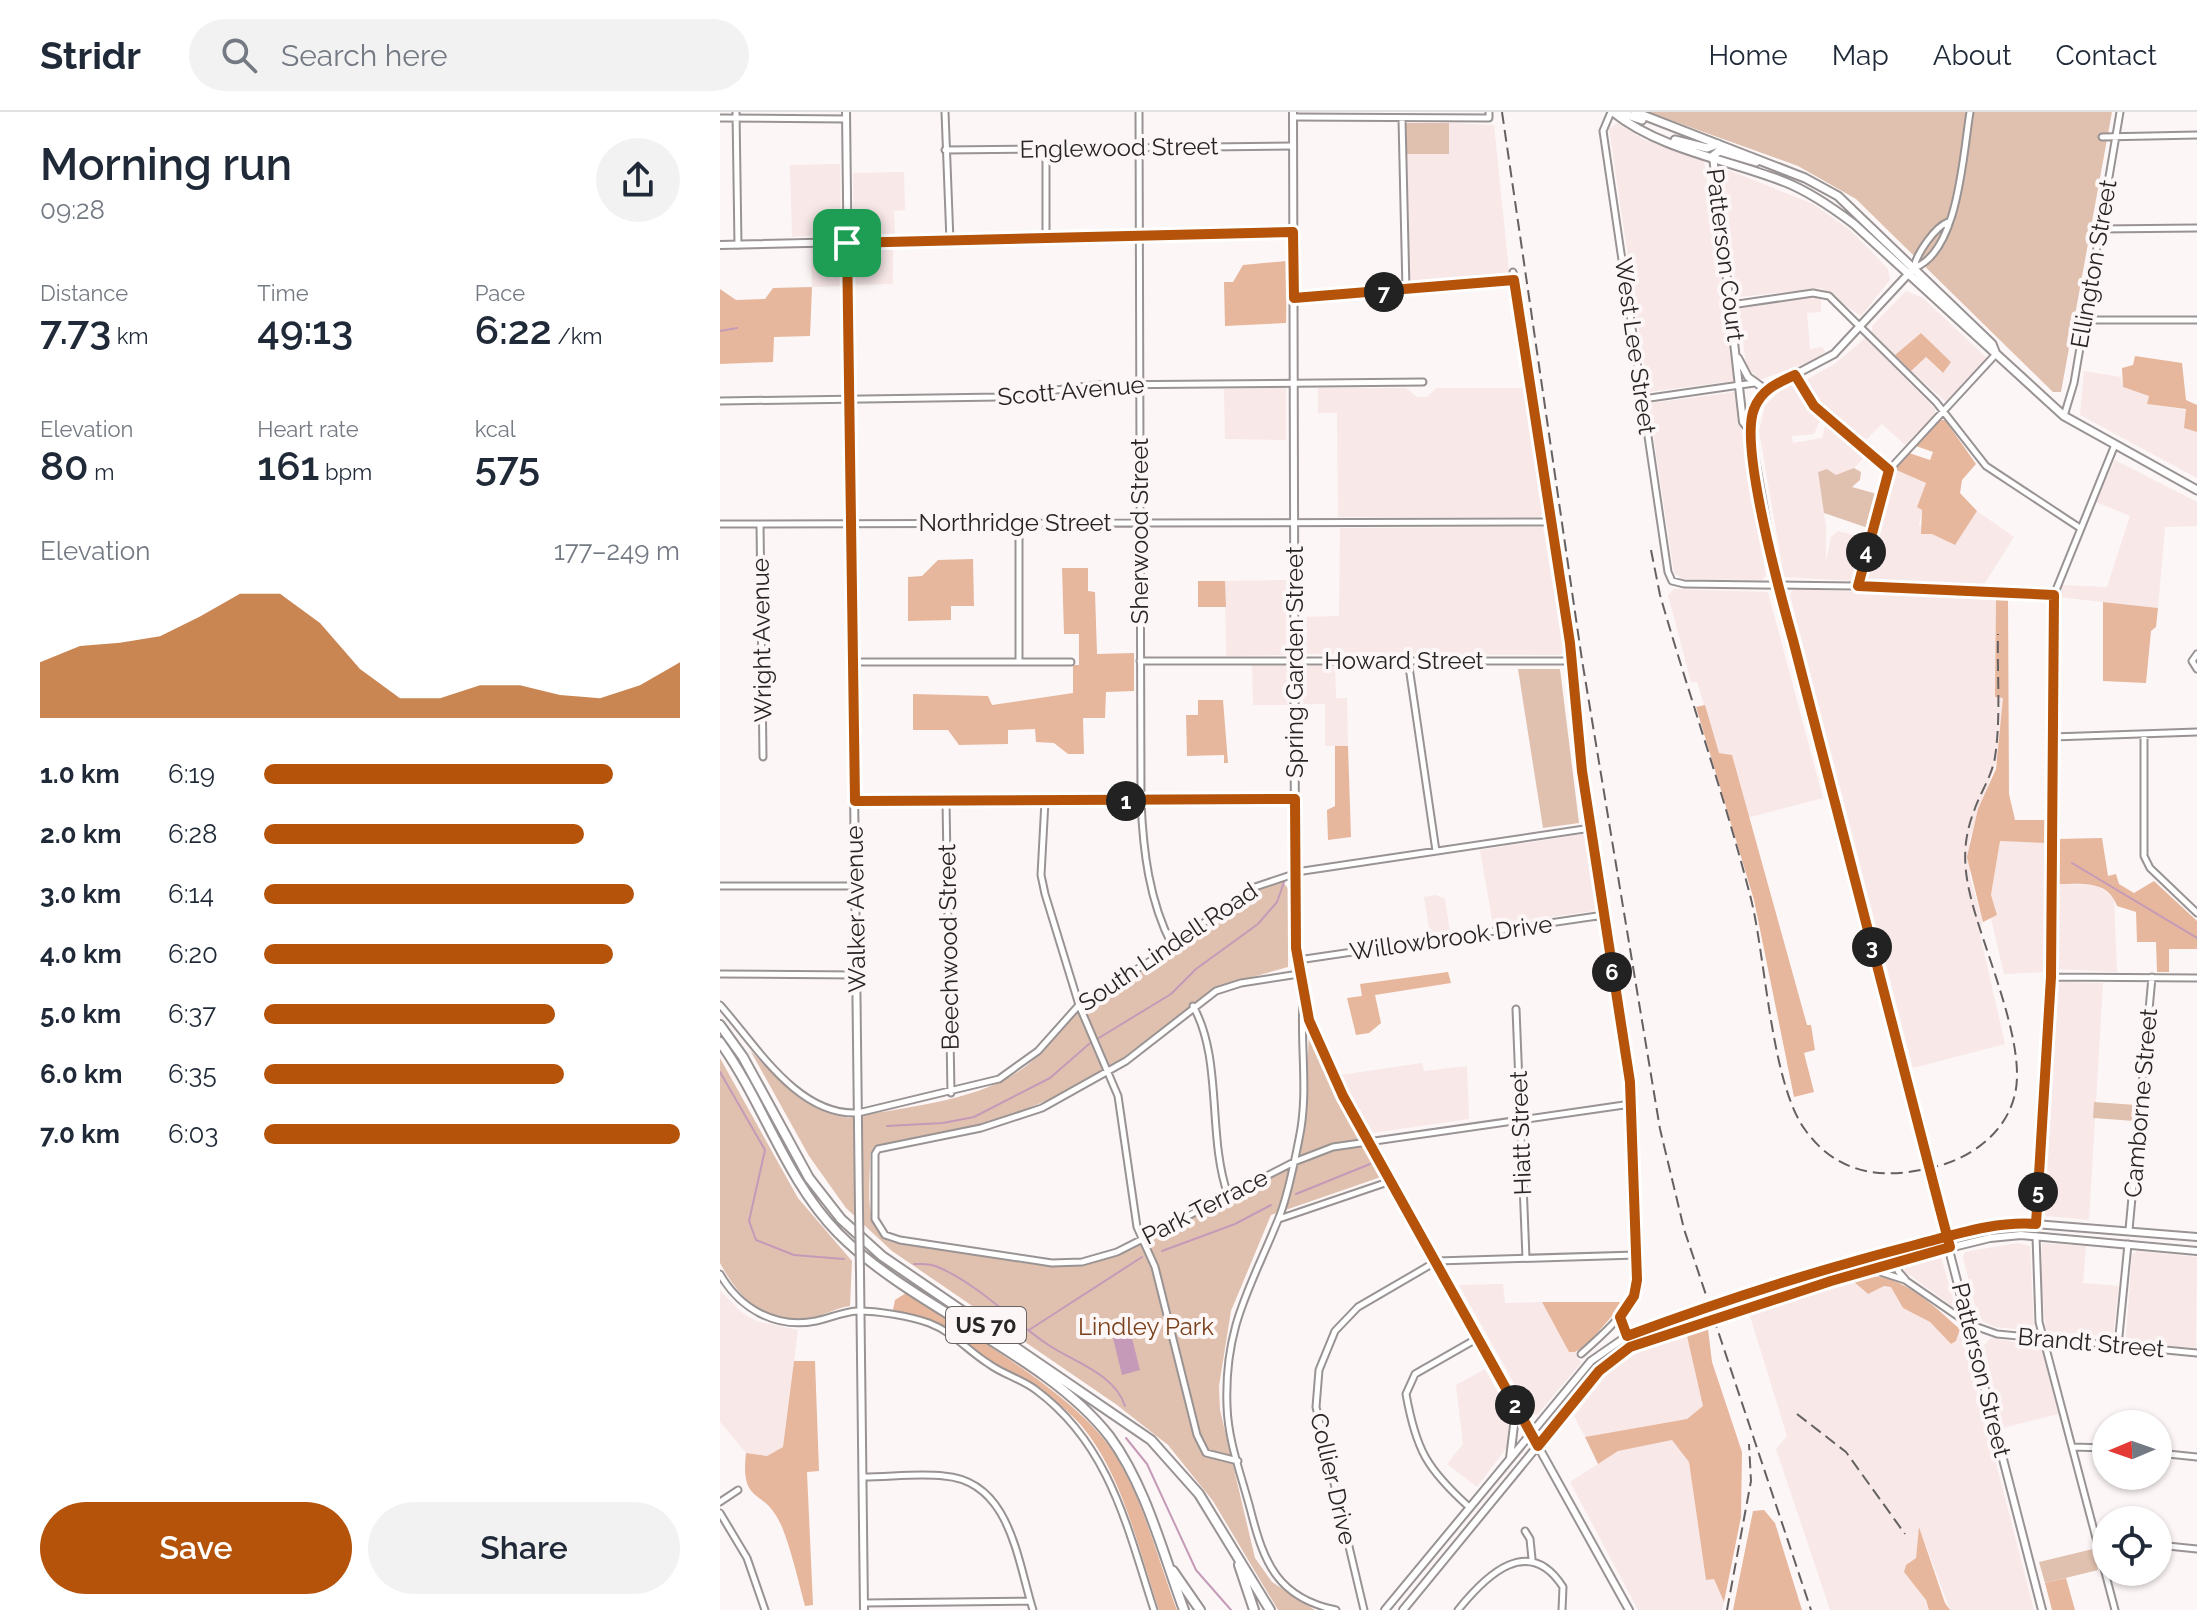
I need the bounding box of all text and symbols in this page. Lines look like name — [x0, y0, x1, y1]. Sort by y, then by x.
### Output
search box — [189, 19, 749, 91]
text: Stridr — [40, 33, 141, 78]
icon: search — [217, 33, 261, 77]
text: Search here — [281, 38, 448, 73]
text: Home — [1708, 39, 1788, 72]
text: Map — [1832, 39, 1889, 72]
text: About — [1933, 39, 2012, 72]
text: Contact — [2056, 39, 2157, 72]
street label: Englewood Street — [1019, 131, 1219, 164]
button: share — [596, 138, 680, 222]
text: Morning run — [40, 139, 292, 190]
street label: Patterson Court — [1701, 167, 1750, 343]
street label: Ellington Street — [2064, 177, 2123, 350]
text: 09:28 — [40, 195, 105, 225]
pin — [813, 209, 881, 277]
icon: arrive — [825, 221, 869, 265]
street label: West Lee Street — [1609, 256, 1662, 436]
pin: 7 — [1364, 272, 1404, 312]
text: 7 — [1378, 279, 1390, 305]
text: Distance — [40, 280, 128, 306]
text: Time — [257, 280, 309, 306]
text: Pace — [475, 280, 525, 306]
text: 7.73 — [40, 306, 111, 353]
text: 49:13 — [257, 306, 353, 353]
text: 6:22 — [475, 306, 552, 353]
text: km — [111, 323, 149, 349]
text: /km — [552, 323, 603, 349]
street label: Scott Avenue — [996, 370, 1146, 411]
text: Elevation — [40, 416, 133, 442]
text: Heart rate — [257, 416, 359, 442]
text: kcal — [475, 416, 516, 442]
street label: Sherwood Street — [1125, 438, 1154, 624]
text: 80 — [40, 442, 89, 489]
text: 161 — [257, 442, 319, 489]
text: 575 — [475, 442, 540, 489]
text: m — [89, 459, 114, 485]
text: bpm — [319, 459, 372, 485]
street label: Northridge Street — [918, 508, 1112, 537]
pin: 4 — [1846, 532, 1886, 572]
text: Elevation — [40, 536, 150, 566]
text: 177–249 m — [554, 536, 680, 566]
text: 4 — [1860, 539, 1872, 565]
street label: Spring Garden Street — [1280, 546, 1309, 778]
street label: Wright Avenue — [746, 558, 777, 722]
street label: Howard Street — [1324, 646, 1484, 675]
text: 1.0 km — [40, 759, 120, 789]
text: 6:19 — [168, 759, 215, 789]
pin: 1 — [1106, 781, 1146, 821]
text: 1 — [1121, 788, 1131, 814]
text: 2.0 km — [40, 819, 121, 849]
text: 6:28 — [168, 819, 218, 849]
street label: Walker Avenue — [840, 825, 871, 993]
street label: Beechwood Street — [932, 844, 965, 1050]
street label: South Lindell Road — [1073, 876, 1263, 1017]
text: 3.0 km — [40, 879, 121, 909]
text: 6:14 — [168, 879, 214, 909]
street label: Willowbrook Drive — [1348, 909, 1554, 966]
pin: 3 — [1852, 927, 1892, 967]
text: 3 — [1866, 934, 1878, 960]
text: 4.0 km — [40, 939, 122, 969]
text: 6:20 — [168, 939, 218, 969]
pin: 6 — [1592, 952, 1632, 992]
text: 6 — [1605, 959, 1619, 985]
text: 5.0 km — [40, 999, 121, 1029]
text: 6:37 — [168, 999, 216, 1029]
street label: Camborne Street — [2118, 1007, 2163, 1199]
text: 6.0 km — [40, 1059, 123, 1089]
text: 6:35 — [168, 1059, 217, 1089]
street label: Hiatt Street — [1504, 1070, 1537, 1196]
text: 7.0 km — [40, 1119, 120, 1149]
text: 6:03 — [168, 1119, 218, 1149]
street label: Park Terrace — [1137, 1162, 1273, 1251]
pin: 5 — [2018, 1172, 2058, 1212]
text: 5 — [2032, 1179, 2044, 1205]
street label: Patterson Street — [1946, 1280, 2017, 1460]
road number: US 70 — [946, 1307, 1026, 1343]
park label: Lindley Park — [1078, 1312, 1214, 1341]
street label: Brandt Street — [2017, 1322, 2166, 1363]
pin: 2 — [1495, 1385, 1535, 1425]
text: 2 — [1509, 1392, 1521, 1418]
street label: Collier Drive — [1304, 1410, 1363, 1548]
north arrow — [2092, 1410, 2172, 1490]
map controls — [2092, 1410, 2172, 1586]
button: Save — [40, 1502, 352, 1594]
button: Share — [368, 1502, 680, 1594]
button: locate — [2092, 1506, 2172, 1586]

